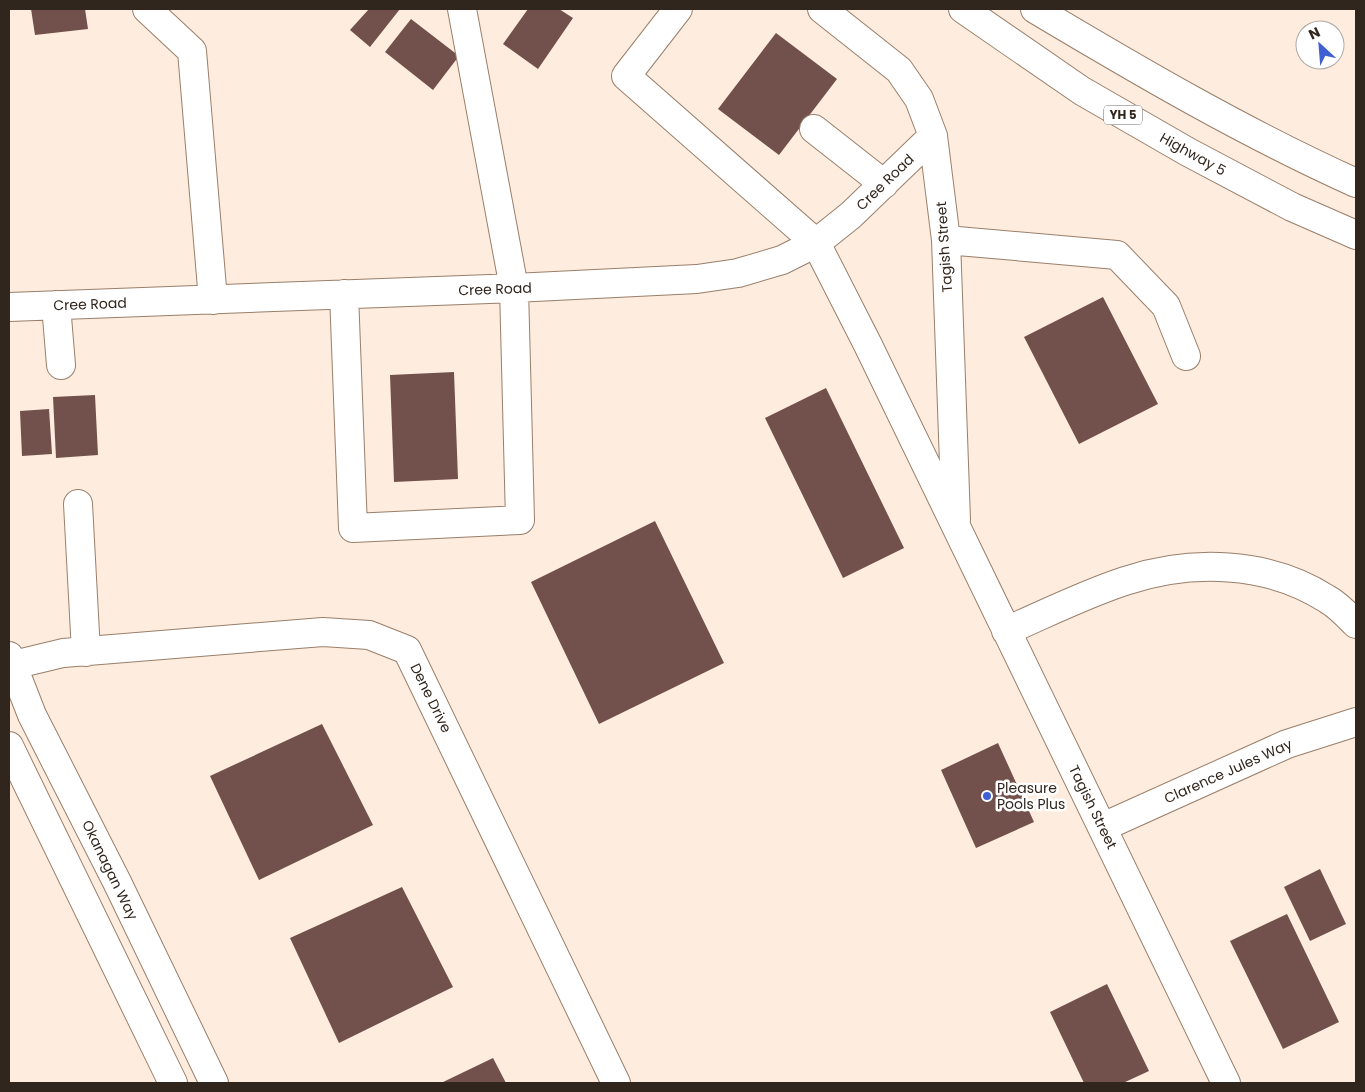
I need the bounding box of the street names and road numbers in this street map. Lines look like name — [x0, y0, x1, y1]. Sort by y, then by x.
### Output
road number: YH 5 — [1104, 106, 1142, 124]
street label: Highway 5 — [1156, 128, 1230, 180]
street label: Cree Road — [852, 149, 918, 215]
street label: Tagish Street — [931, 201, 957, 293]
street label: Cree Road — [458, 278, 532, 300]
street label: Cree Road — [53, 293, 127, 315]
street label: Dene Drive — [406, 660, 457, 736]
street label: Clarence Jules Way — [1161, 734, 1295, 808]
street label: Tagish Street — [1064, 762, 1122, 852]
street label: Okanagan Way — [77, 817, 143, 923]

